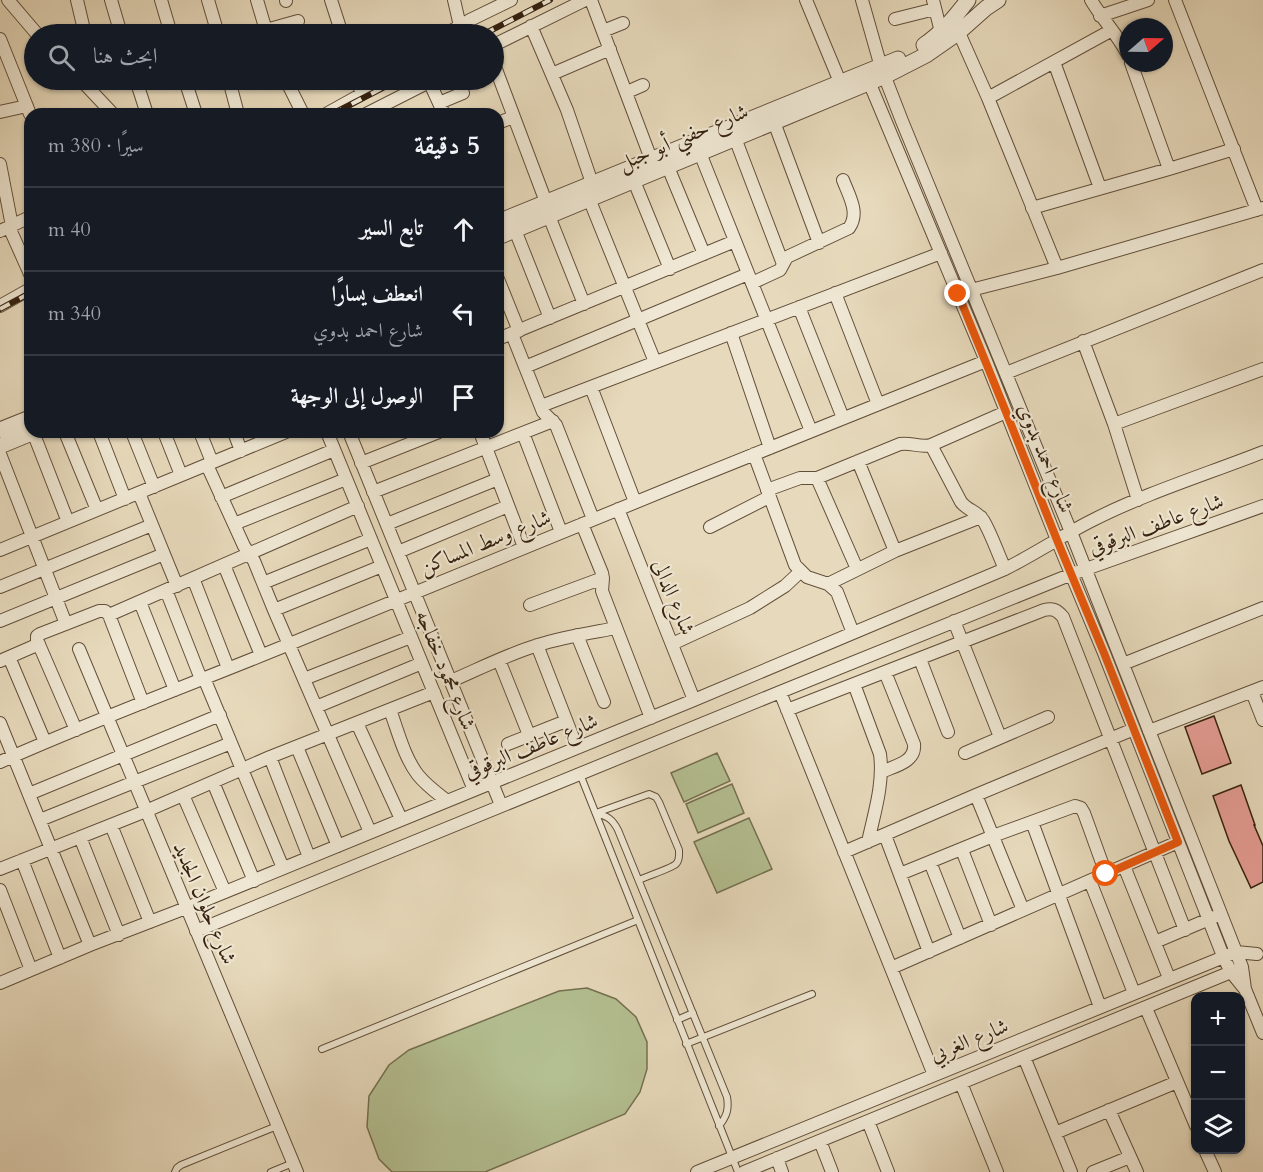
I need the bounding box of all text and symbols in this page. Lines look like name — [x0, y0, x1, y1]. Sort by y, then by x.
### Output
north arrow — [1119, 18, 1173, 72]
search box — [24, 24, 504, 90]
icon: search — [45, 41, 78, 74]
text: ابحث هنا — [93, 41, 158, 71]
street label: شارع حفني أبو جبل — [613, 96, 755, 183]
text: 5 دقيقة — [414, 128, 480, 163]
text: سيرًا · 380 m — [48, 132, 144, 159]
text: تابع السير — [360, 213, 423, 243]
icon: ahead — [447, 213, 480, 246]
text: 40 m — [48, 216, 91, 243]
text: انعطف يسارًا — [332, 279, 423, 309]
route end — [944, 280, 970, 306]
icon: left — [447, 297, 480, 330]
text: 340 m — [48, 300, 101, 327]
text: شارع احمد بدوي — [313, 317, 423, 344]
text: الوصول إلى الوجهة — [291, 381, 423, 411]
icon: arrive — [447, 381, 480, 414]
street label: شارع احمد بدوي — [1008, 399, 1081, 518]
street label: شارع عاطف البرقوقي — [1085, 487, 1229, 565]
street label: شارع وسط المساكن — [415, 503, 556, 585]
street label: شارع الدالى — [642, 555, 702, 641]
street label: شارع محمود خفاجه — [406, 606, 483, 736]
street label: شارع عاطف البرقوقي — [460, 706, 604, 789]
street label: شارع حلوان الجديد — [163, 837, 243, 970]
route start — [1092, 860, 1118, 886]
map controls — [1191, 992, 1245, 1154]
button: + — [1191, 992, 1245, 1046]
street label: شارع الغربي — [926, 1012, 1014, 1072]
button: − — [1191, 1046, 1245, 1100]
button: layers — [1191, 1100, 1245, 1154]

